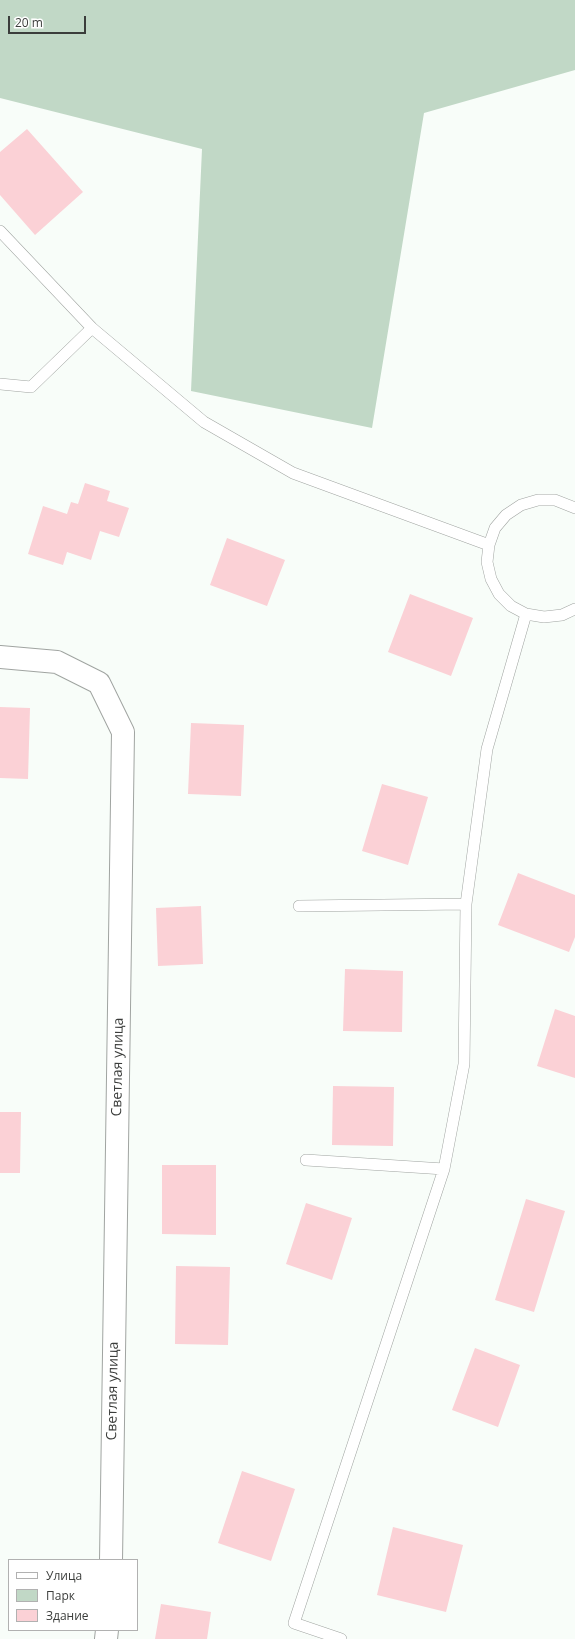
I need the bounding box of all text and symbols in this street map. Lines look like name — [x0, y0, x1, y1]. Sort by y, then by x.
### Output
scale bar — [10, 8, 88, 34]
text: 20 m — [15, 14, 43, 31]
street label: Светлая улица — [109, 1017, 127, 1117]
street label: Светлая улица — [104, 1341, 122, 1441]
legend — [8, 1559, 138, 1631]
text: Улица — [46, 1567, 82, 1584]
text: Парк — [46, 1587, 75, 1604]
text: Здание — [46, 1607, 89, 1624]

